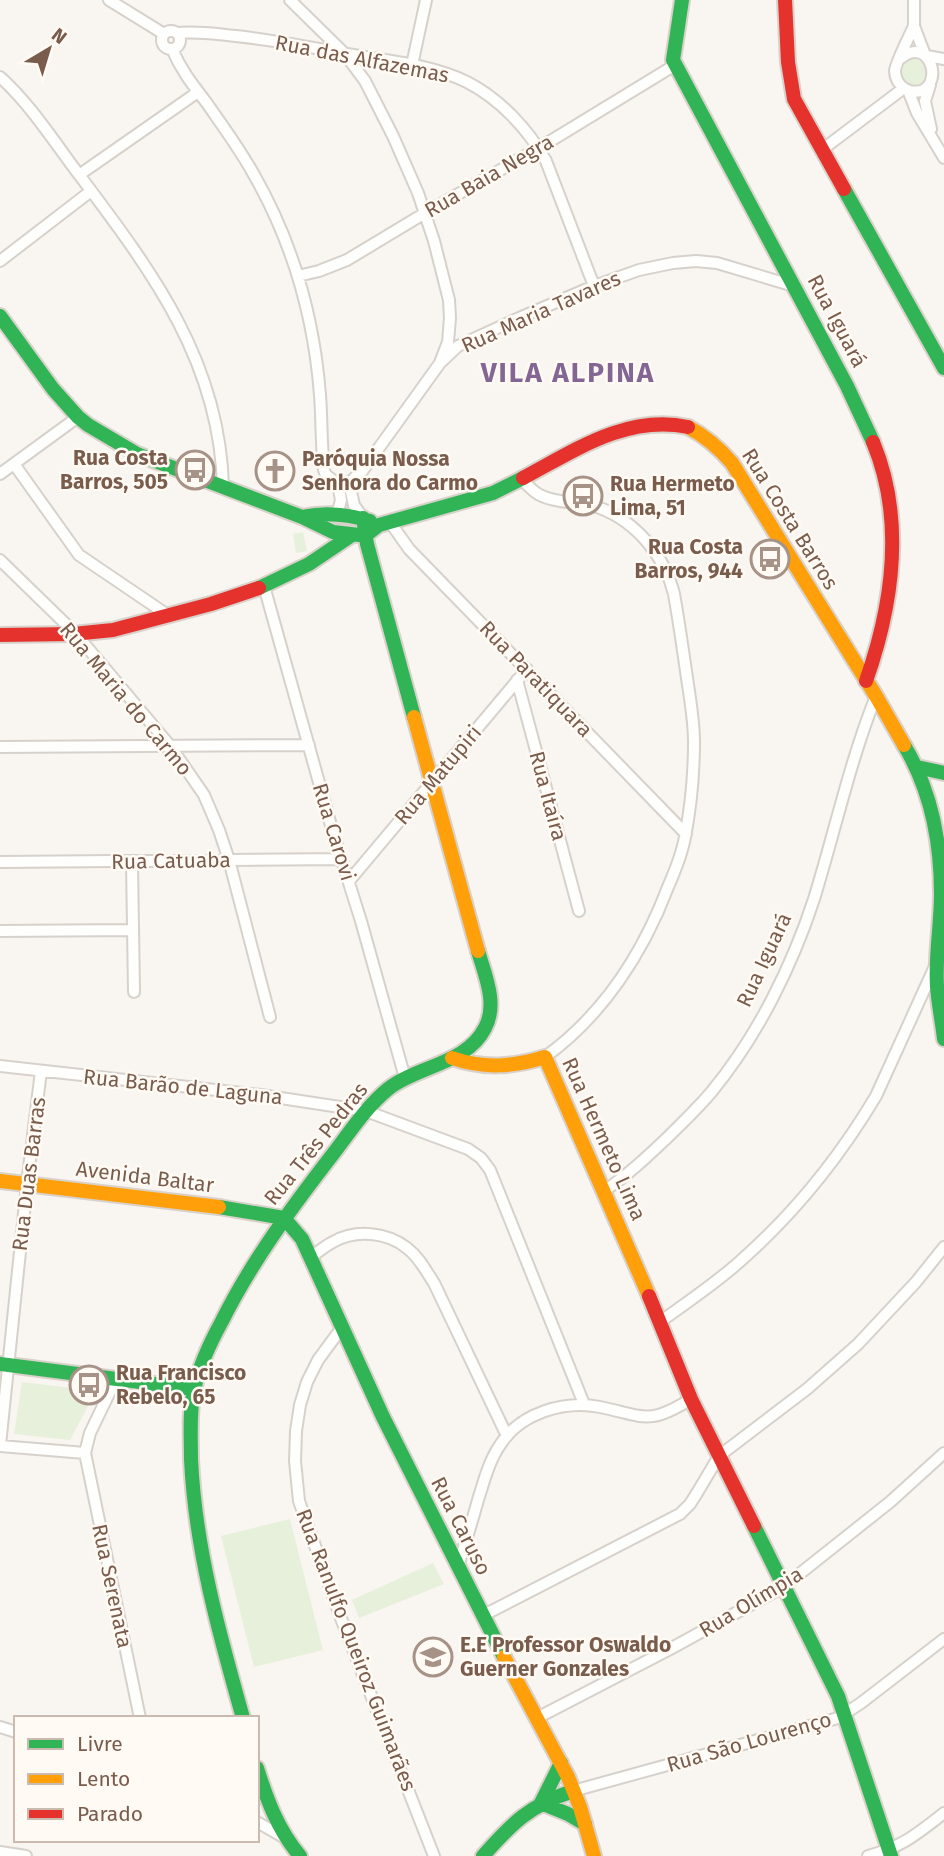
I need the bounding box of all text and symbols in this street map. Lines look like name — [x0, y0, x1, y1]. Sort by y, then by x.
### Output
north arrow — [14, 14, 84, 84]
text: N — [47, 23, 71, 49]
street label: Rua das Alfazemas — [273, 29, 451, 89]
street label: Rua Baia Negra — [420, 129, 558, 223]
street label: Rua Maria Tavares — [457, 265, 625, 359]
street label: Rua Iguará — [802, 270, 872, 372]
district label: VILA ALPINA — [480, 356, 655, 389]
street label: Rua Costa Barros — [736, 444, 844, 595]
place label: Rua Costa Barros, 505 — [60, 445, 168, 495]
place label: Paróquia Nossa Senhora do Carmo — [302, 446, 478, 496]
bus stop icon: Rua Costa Barros, 505 — [174, 449, 216, 491]
church icon: Paróquia Nossa Senhora do Carmo — [254, 450, 296, 492]
place label: Rua Hermeto Lima, 51 — [610, 471, 735, 521]
bus stop icon: Rua Hermeto Lima, 51 — [562, 475, 604, 517]
place label: Rua Costa Barros, 944 — [635, 534, 743, 584]
bus stop icon: Rua Costa Barros, 944 — [749, 538, 791, 580]
street label: Rua Paratiquara — [474, 615, 598, 743]
street label: Rua Maria do Carmo — [54, 617, 198, 781]
street label: Rua Matupiri — [389, 720, 487, 830]
street label: Rua Itaíra — [524, 748, 572, 844]
street label: Rua Carovi — [307, 780, 361, 884]
street label: Rua Catuaba — [111, 847, 231, 875]
street label: Rua Iguará — [731, 909, 797, 1011]
street label: Rua Hermeto Lima — [556, 1053, 652, 1225]
street label: Rua Barão de Laguna — [82, 1064, 284, 1110]
street label: Rua Três Pedras — [259, 1077, 374, 1211]
street label: Rua Duas Barras — [7, 1095, 51, 1252]
street label: Avenida Baltar — [75, 1156, 215, 1198]
place label: Rua Francisco Rebelo, 65 — [116, 1360, 246, 1410]
bus stop icon: Rua Francisco Rebelo, 65 — [68, 1364, 110, 1406]
street label: Rua Caruso — [425, 1472, 497, 1580]
street label: Rua Ranulfo Queiroz Guimarães — [290, 1505, 422, 1795]
street label: Rua Serenata — [86, 1522, 138, 1650]
street label: Rua Olímpia — [694, 1561, 808, 1643]
place label: E.E Professor Oswaldo Guerner Gonzales — [460, 1632, 671, 1682]
school or university icon: E.E Professor Oswaldo Guerner Gonzales — [412, 1636, 454, 1678]
street label: Rua São Lourenço — [664, 1706, 834, 1778]
legend — [14, 1716, 259, 1842]
text: Livre — [77, 1731, 123, 1757]
text: Lento — [77, 1766, 130, 1792]
text: Parado — [77, 1801, 143, 1827]

